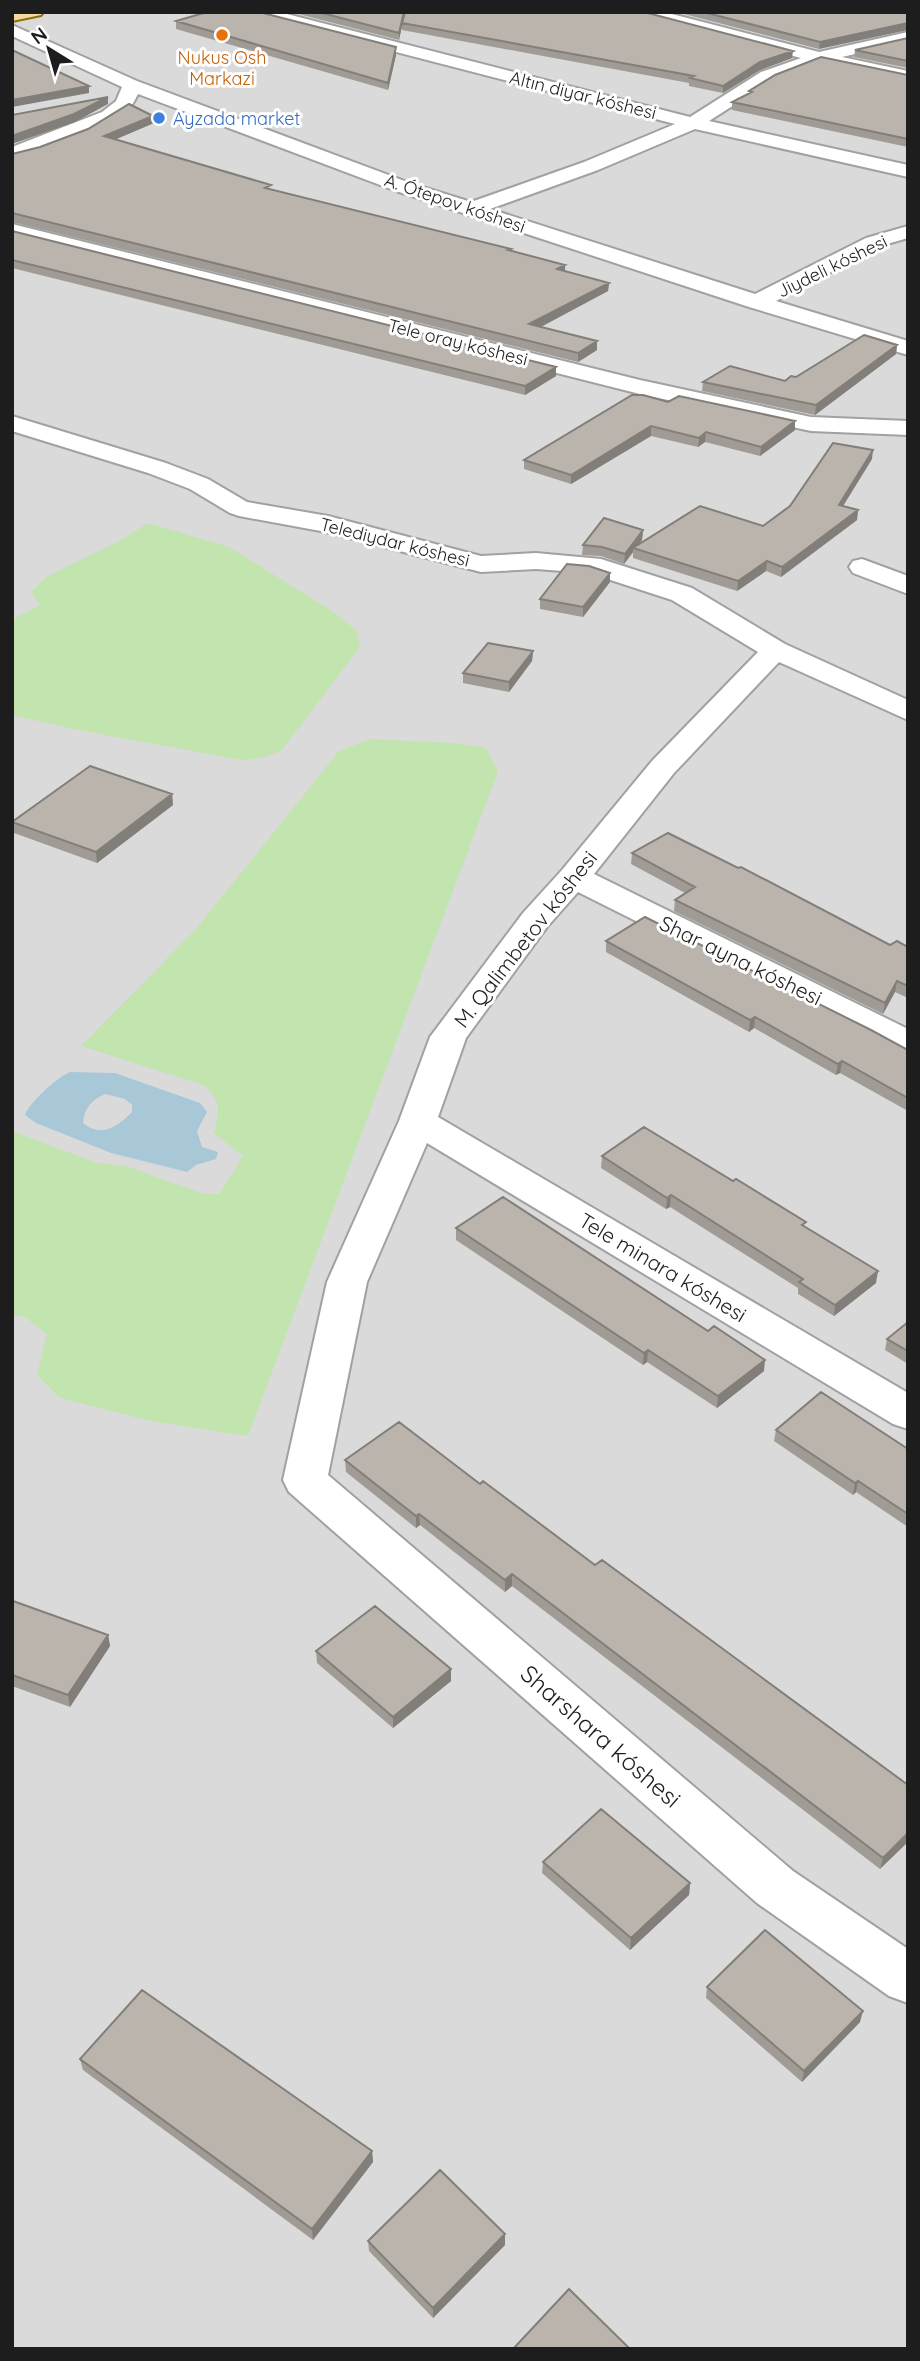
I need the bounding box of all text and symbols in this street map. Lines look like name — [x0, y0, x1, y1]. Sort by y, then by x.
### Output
north arrow — [14, 14, 84, 84]
text: N — [26, 22, 52, 49]
marker: Nukus Osh Markazi — [214, 27, 230, 43]
place label: Nukus Osh Markazi — [178, 46, 266, 90]
street label: Altın diyar kóshesi — [507, 66, 659, 124]
place label: Ayzada market — [173, 107, 300, 130]
marker: Ayzada market — [151, 110, 167, 126]
street label: A. Ótepov kóshesi — [382, 168, 528, 238]
street label: Jiydeli kóshesi — [773, 229, 891, 303]
street label: Tele oray kóshesi — [386, 314, 530, 370]
street label: Telediydar kóshesi — [318, 512, 472, 572]
street label: M. Qalimbetov kóshesi — [448, 845, 602, 1033]
street label: Shar ayna kóshesi — [656, 909, 826, 1011]
street label: Tele minara kóshesi — [574, 1207, 752, 1327]
street label: Sharshara kóshesi — [515, 1658, 687, 1814]

